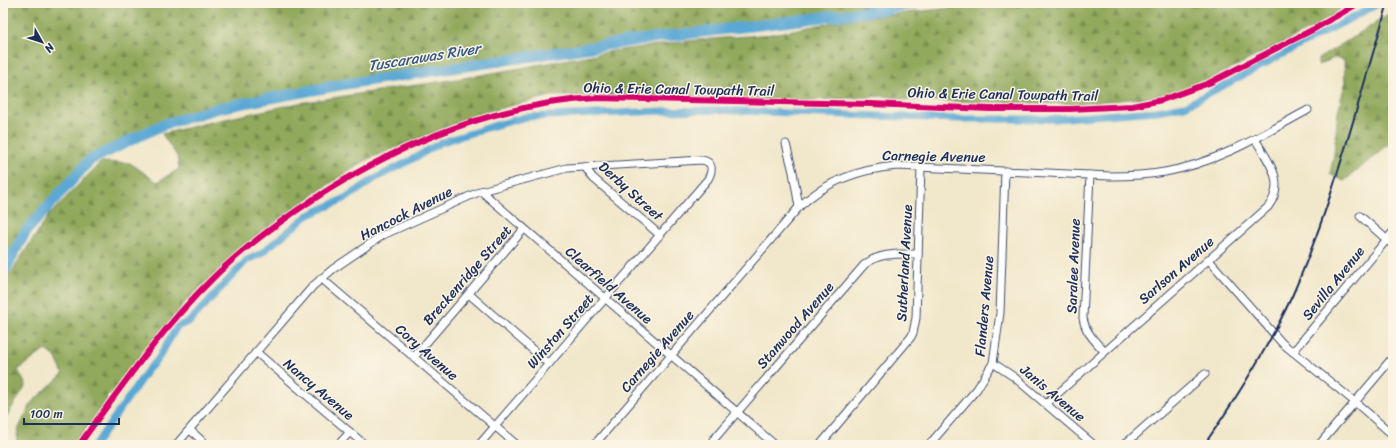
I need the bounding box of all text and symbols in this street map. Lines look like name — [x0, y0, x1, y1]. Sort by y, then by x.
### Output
north arrow — [22, 22, 62, 62]
water label: Tuscarawas River — [366, 35, 485, 79]
text: N — [39, 38, 60, 57]
street label: Ohio & Erie Canal Towpath Trail — [583, 75, 776, 104]
street label: Ohio & Erie Canal Towpath Trail — [907, 80, 1100, 109]
street label: Carnegie Avenue — [882, 143, 986, 170]
street label: Derby Street — [592, 155, 670, 228]
street label: Hancock Avenue — [355, 179, 457, 248]
street label: Sutherland Avenue — [889, 204, 920, 322]
street label: Saralee Avenue — [1059, 218, 1088, 314]
street label: Breckenridge Street — [416, 219, 518, 331]
street label: Sarlson Avenue — [1133, 230, 1220, 311]
street label: Clearfield Avenue — [559, 240, 658, 331]
street label: Sevilla Avenue — [1295, 240, 1371, 326]
street label: Flanders Avenue — [968, 255, 1001, 358]
street label: Stanwood Avenue — [750, 276, 841, 375]
street label: Winston Street — [520, 288, 600, 375]
street label: Carnegie Avenue — [614, 304, 701, 398]
street label: Cory Avenue — [389, 317, 464, 387]
street label: Nancy Avenue — [277, 352, 360, 427]
street label: Janis Avenue — [1013, 358, 1091, 429]
scale bar — [24, 400, 119, 426]
text: 100 m — [30, 403, 63, 425]

